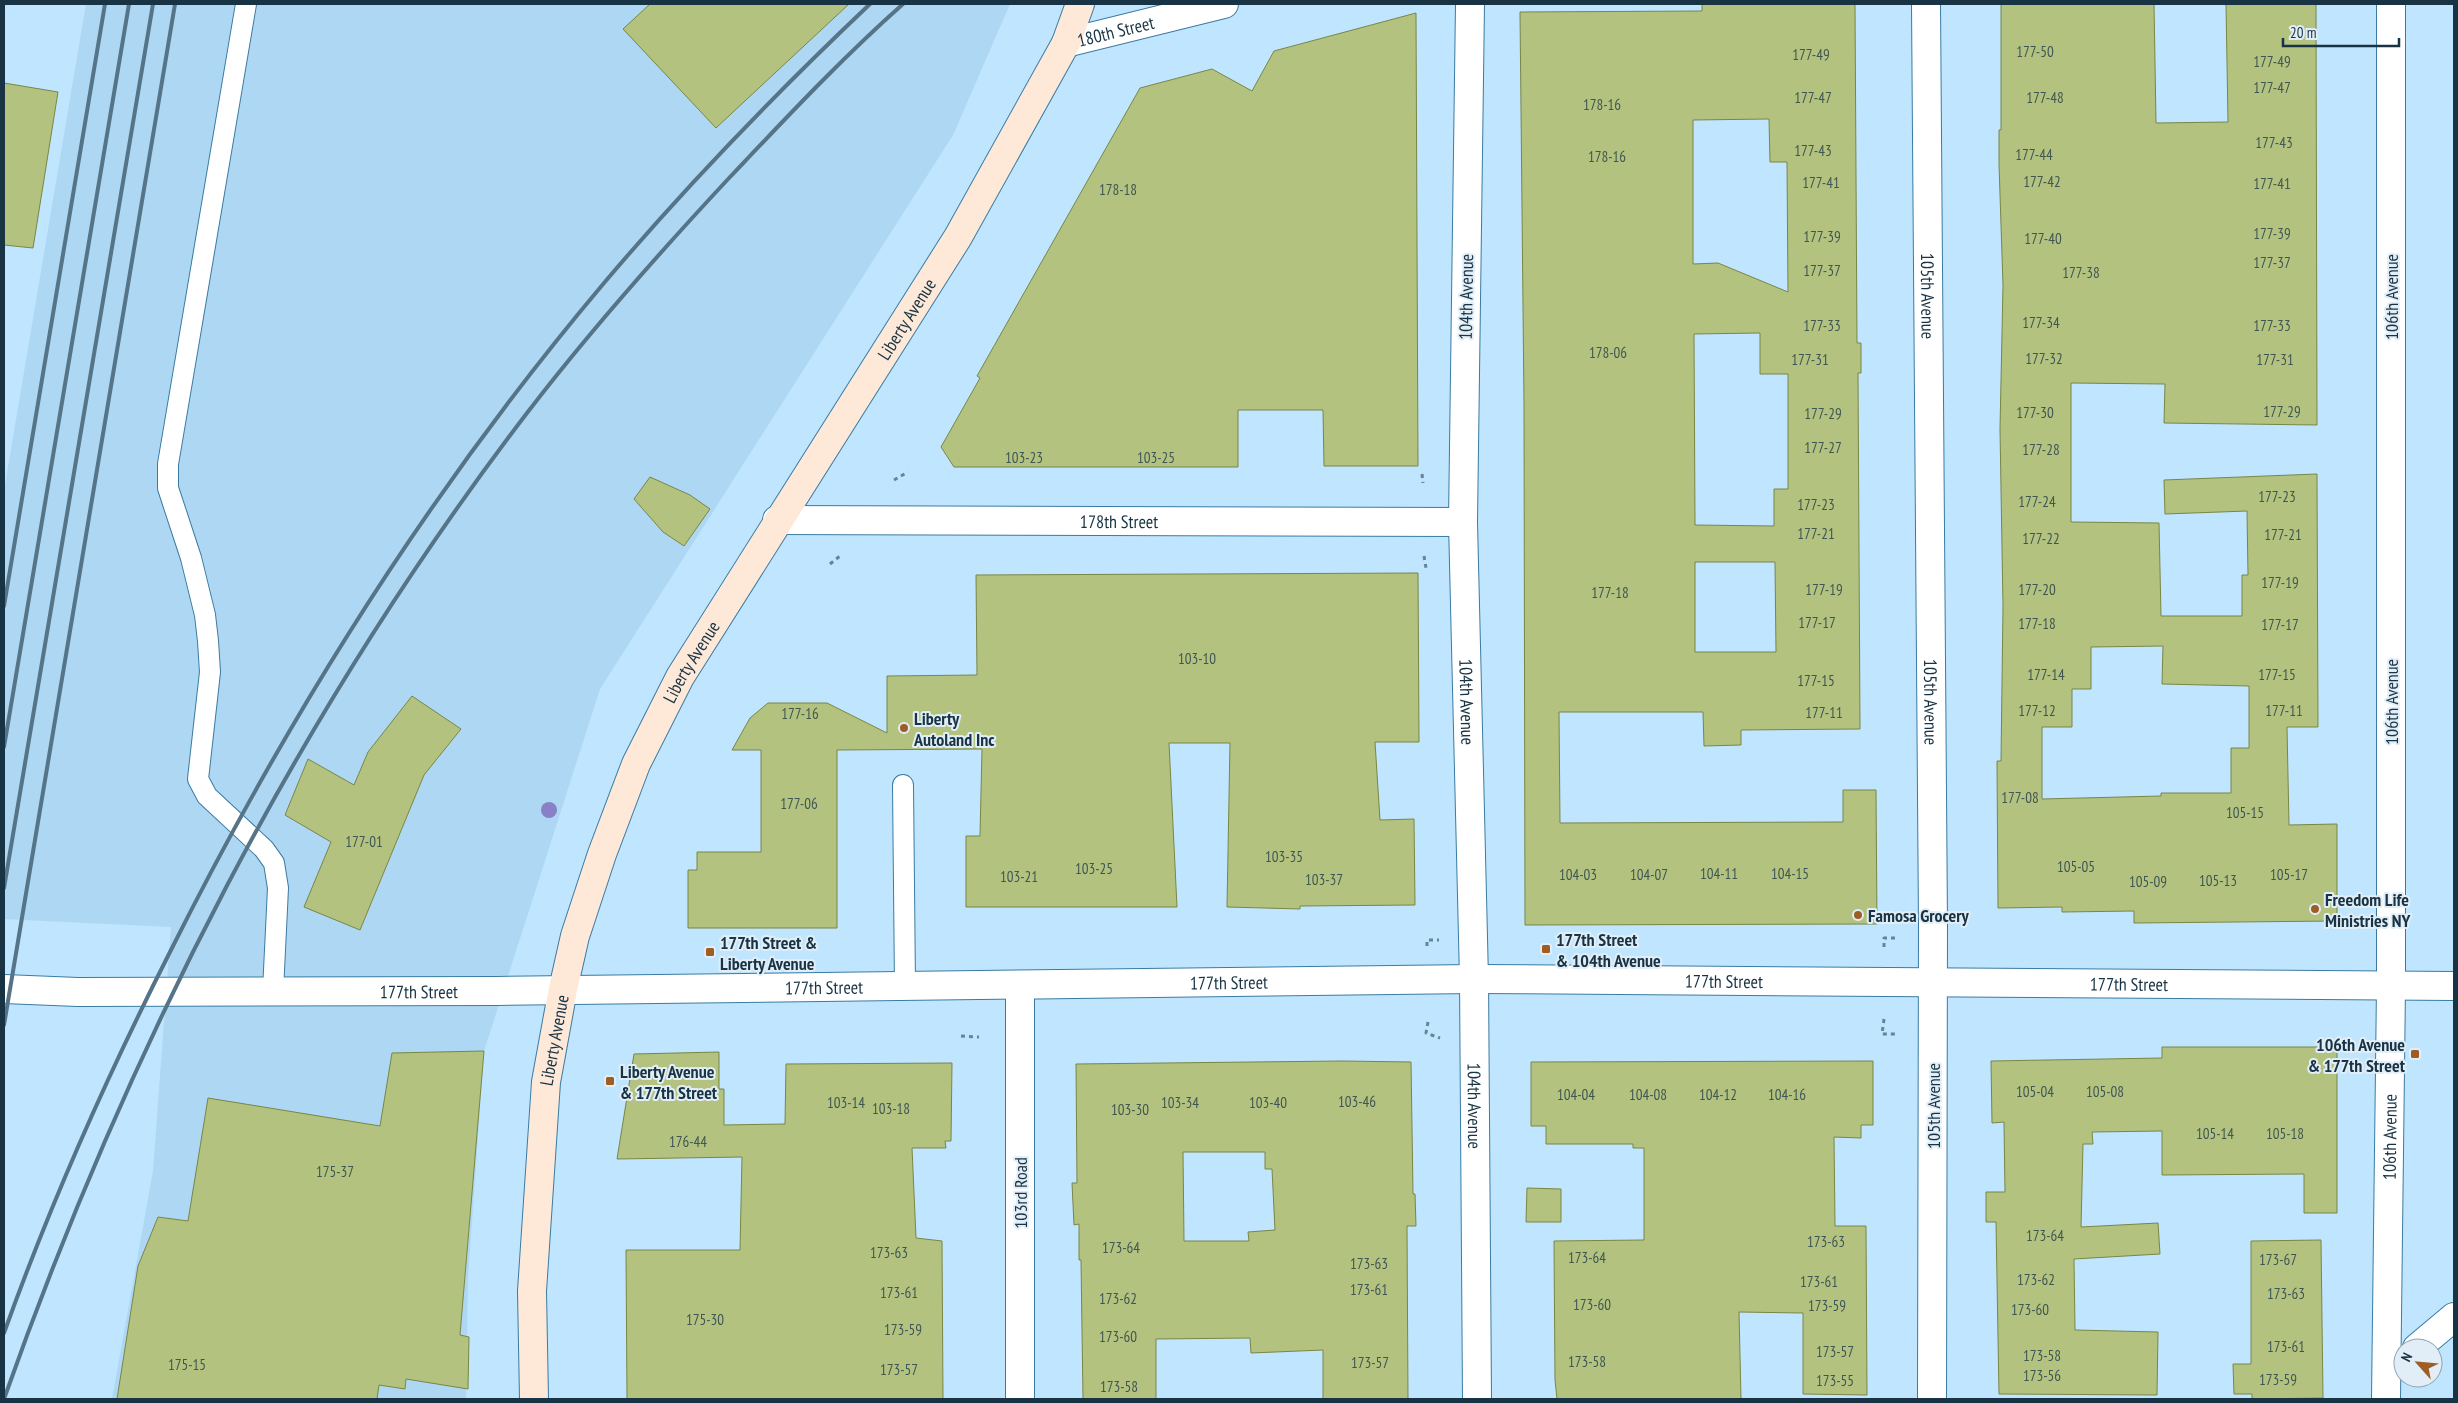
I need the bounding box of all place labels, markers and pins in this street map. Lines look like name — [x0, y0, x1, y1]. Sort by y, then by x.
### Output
place label: Liberty Autoland Inc — [913, 707, 995, 751]
marker: Liberty Autoland Inc — [898, 722, 910, 734]
place label: Freedom Life Ministries NY — [2325, 888, 2410, 932]
marker: Freedom Life Ministries NY — [2309, 903, 2321, 915]
place label: Famosa Grocery — [1868, 904, 1969, 927]
marker: Famosa Grocery — [1852, 909, 1864, 921]
place label: 177th Street & 104th Avenue — [1556, 928, 1661, 972]
place label: 177th Street & Liberty Avenue — [720, 931, 817, 975]
marker: 177th Street & 104th Avenue — [1540, 943, 1552, 955]
marker: 177th Street & Liberty Avenue — [704, 946, 716, 958]
place label: 106th Avenue & 177th Street — [2308, 1033, 2406, 1077]
marker: 106th Avenue & 177th Street — [2409, 1048, 2421, 1060]
place label: Liberty Avenue & 177th Street — [620, 1060, 718, 1104]
marker: Liberty Avenue & 177th Street — [604, 1075, 616, 1087]

